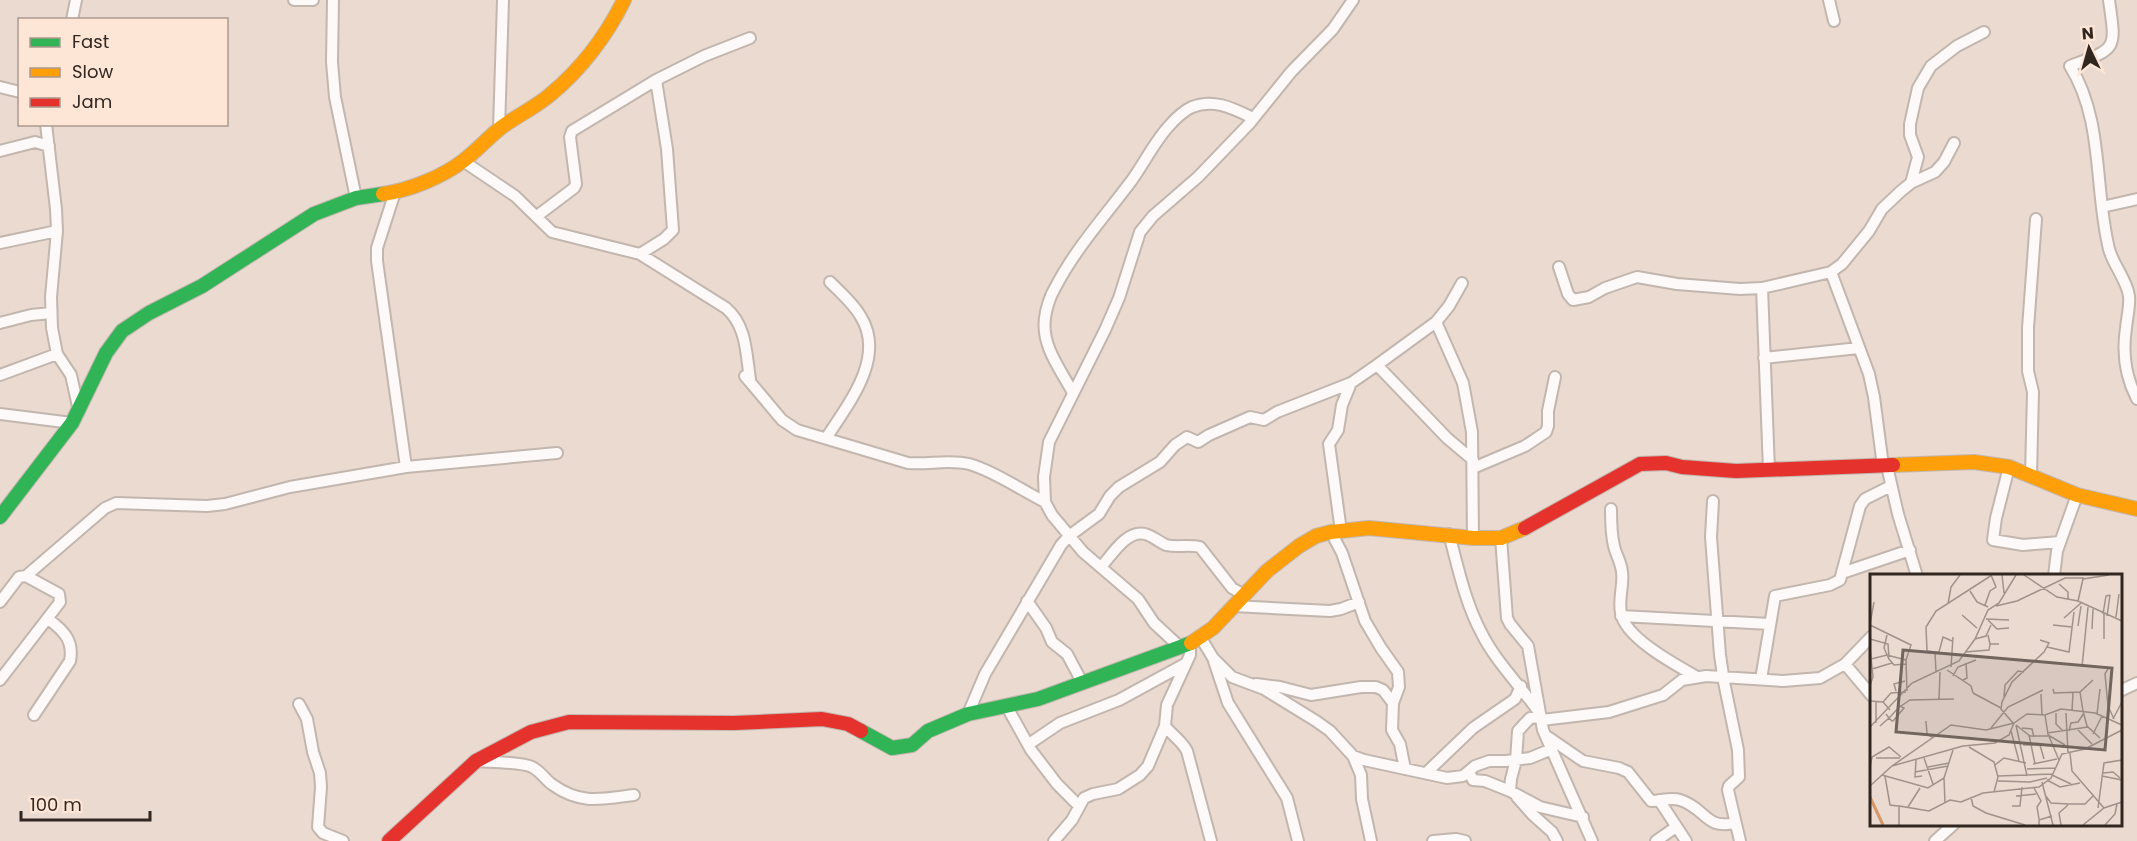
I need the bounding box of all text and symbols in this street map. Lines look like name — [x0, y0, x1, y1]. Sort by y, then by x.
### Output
legend — [18, 18, 228, 126]
north arrow — [2059, 18, 2119, 78]
text: N — [2081, 22, 2095, 46]
text: Fast — [72, 29, 109, 54]
text: Slow — [72, 59, 114, 84]
text: Jam — [72, 89, 112, 114]
inset map — [1870, 574, 2122, 826]
scale bar — [21, 784, 150, 822]
text: 100 m — [30, 792, 82, 817]

